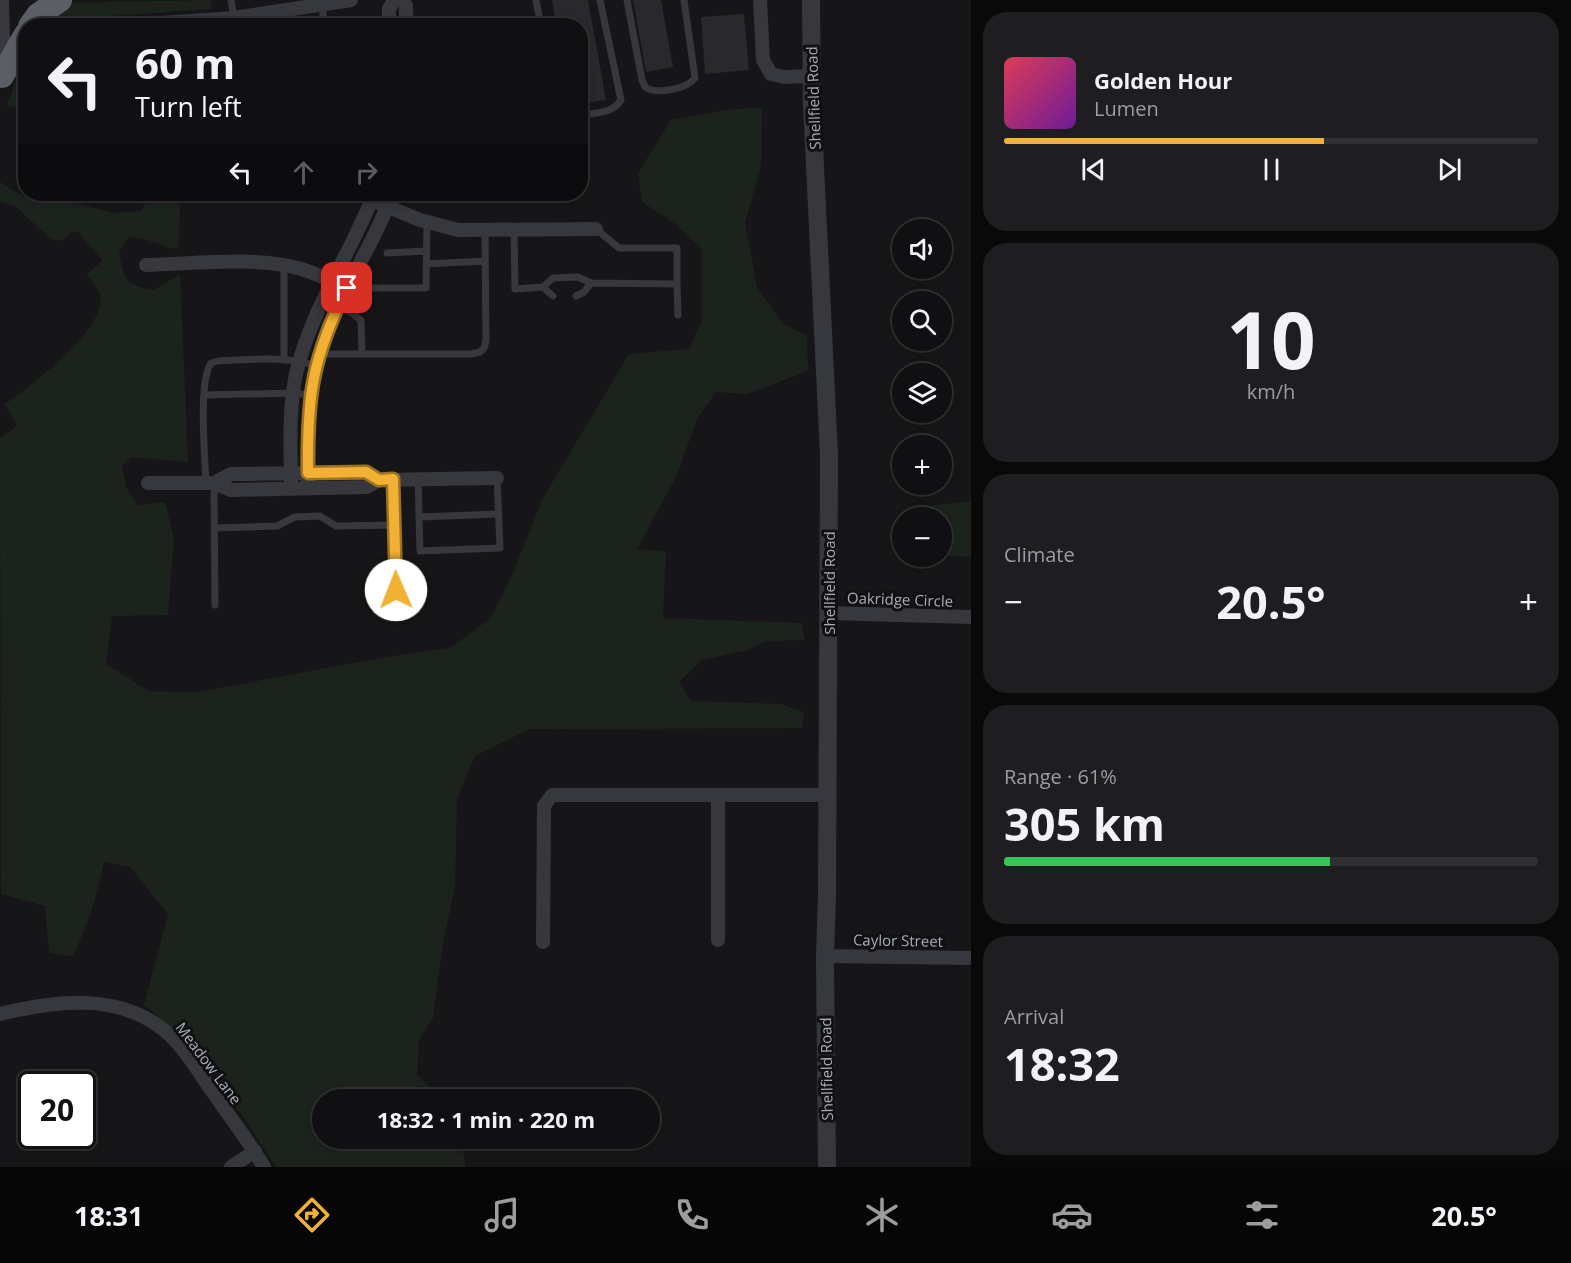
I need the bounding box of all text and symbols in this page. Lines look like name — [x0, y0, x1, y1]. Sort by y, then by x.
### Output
text: 60 m — [135, 34, 235, 91]
icon: left — [36, 42, 114, 120]
street label: Shellfield Road — [801, 46, 825, 150]
text: Golden Hour — [1094, 65, 1232, 95]
text: Turn left — [135, 88, 242, 125]
text: Lumen — [1094, 95, 1159, 122]
icon: previous — [1077, 153, 1110, 186]
icon: pause — [1255, 153, 1288, 186]
icon: next — [1433, 153, 1466, 186]
icon: left — [224, 156, 257, 189]
icon: ahead — [287, 156, 320, 189]
icon: right — [350, 156, 383, 189]
map controls — [892, 219, 952, 567]
button: sound — [892, 219, 952, 279]
pin — [321, 262, 372, 313]
icon: arrive — [330, 271, 363, 304]
text: 10 — [1226, 286, 1316, 392]
button: search — [892, 291, 952, 351]
button: layers — [892, 363, 952, 423]
text: km/h — [1247, 378, 1295, 405]
button: + — [892, 435, 952, 495]
button: − — [892, 507, 952, 567]
street label: Shellfield Road — [819, 531, 839, 635]
text: Climate — [1004, 541, 1075, 568]
position arrow — [364, 558, 428, 622]
text: 20.5° — [1216, 571, 1326, 632]
text: − — [1004, 579, 1023, 624]
text: + — [1519, 579, 1538, 624]
street label: Oakridge Circle — [847, 587, 953, 611]
text: Range · 61% — [1004, 763, 1117, 790]
text: 305 km — [1004, 793, 1165, 854]
street label: Caylor Street — [853, 929, 943, 951]
text: Arrival — [1004, 1003, 1064, 1030]
street label: Shellfield Road — [815, 1017, 837, 1121]
street label: Meadow Lane — [172, 1018, 246, 1108]
text: 18:32 — [1004, 1033, 1120, 1094]
speed limit sign: 20 — [18, 1071, 96, 1149]
text: 18:32 · 1 min · 220 m — [377, 1104, 595, 1134]
icon: directions — [291, 1194, 333, 1236]
icon: music — [481, 1194, 523, 1236]
icon: phone — [671, 1194, 713, 1236]
icon: climate — [861, 1194, 903, 1236]
icon: car — [1051, 1194, 1093, 1236]
icon: filters — [1241, 1194, 1283, 1236]
text: 18:31 — [74, 1197, 143, 1234]
text: 20.5° — [1431, 1197, 1497, 1234]

